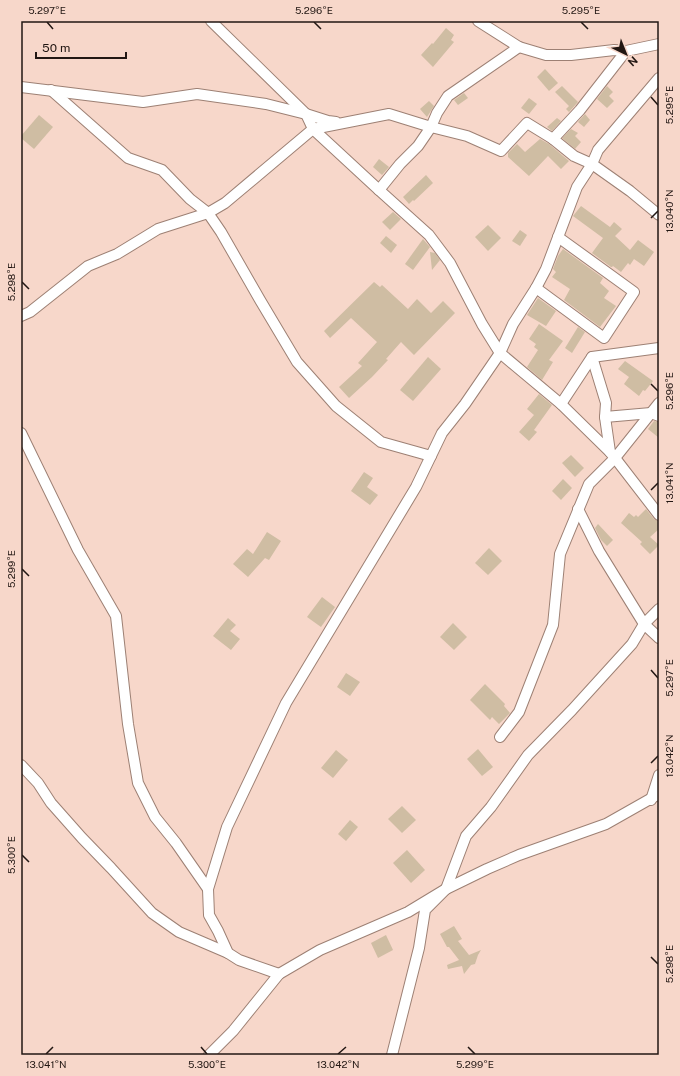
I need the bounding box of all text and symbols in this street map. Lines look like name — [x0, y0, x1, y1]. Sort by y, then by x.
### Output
text: 5.297°E — [28, 4, 66, 16]
text: 5.296°E — [295, 4, 333, 16]
text: 5.295°E — [562, 4, 600, 16]
scale bar — [36, 34, 126, 60]
north arrow — [606, 34, 646, 74]
text: 50 m — [42, 41, 70, 55]
text: N — [626, 54, 640, 69]
text: 5.295°E — [663, 86, 675, 124]
text: 13.040°N — [663, 189, 675, 233]
text: 5.298°E — [5, 263, 17, 301]
text: 5.296°E — [663, 372, 675, 410]
text: 13.041°N — [663, 462, 675, 504]
text: 5.299°E — [5, 550, 17, 588]
text: 5.297°E — [663, 659, 675, 697]
text: 13.042°N — [663, 734, 675, 778]
text: 5.300°E — [5, 836, 17, 874]
text: 5.298°E — [663, 945, 675, 983]
text: 13.041°N — [25, 1058, 67, 1070]
text: 5.300°E — [188, 1058, 226, 1070]
text: 13.042°N — [316, 1058, 360, 1070]
text: 5.299°E — [456, 1058, 494, 1070]

